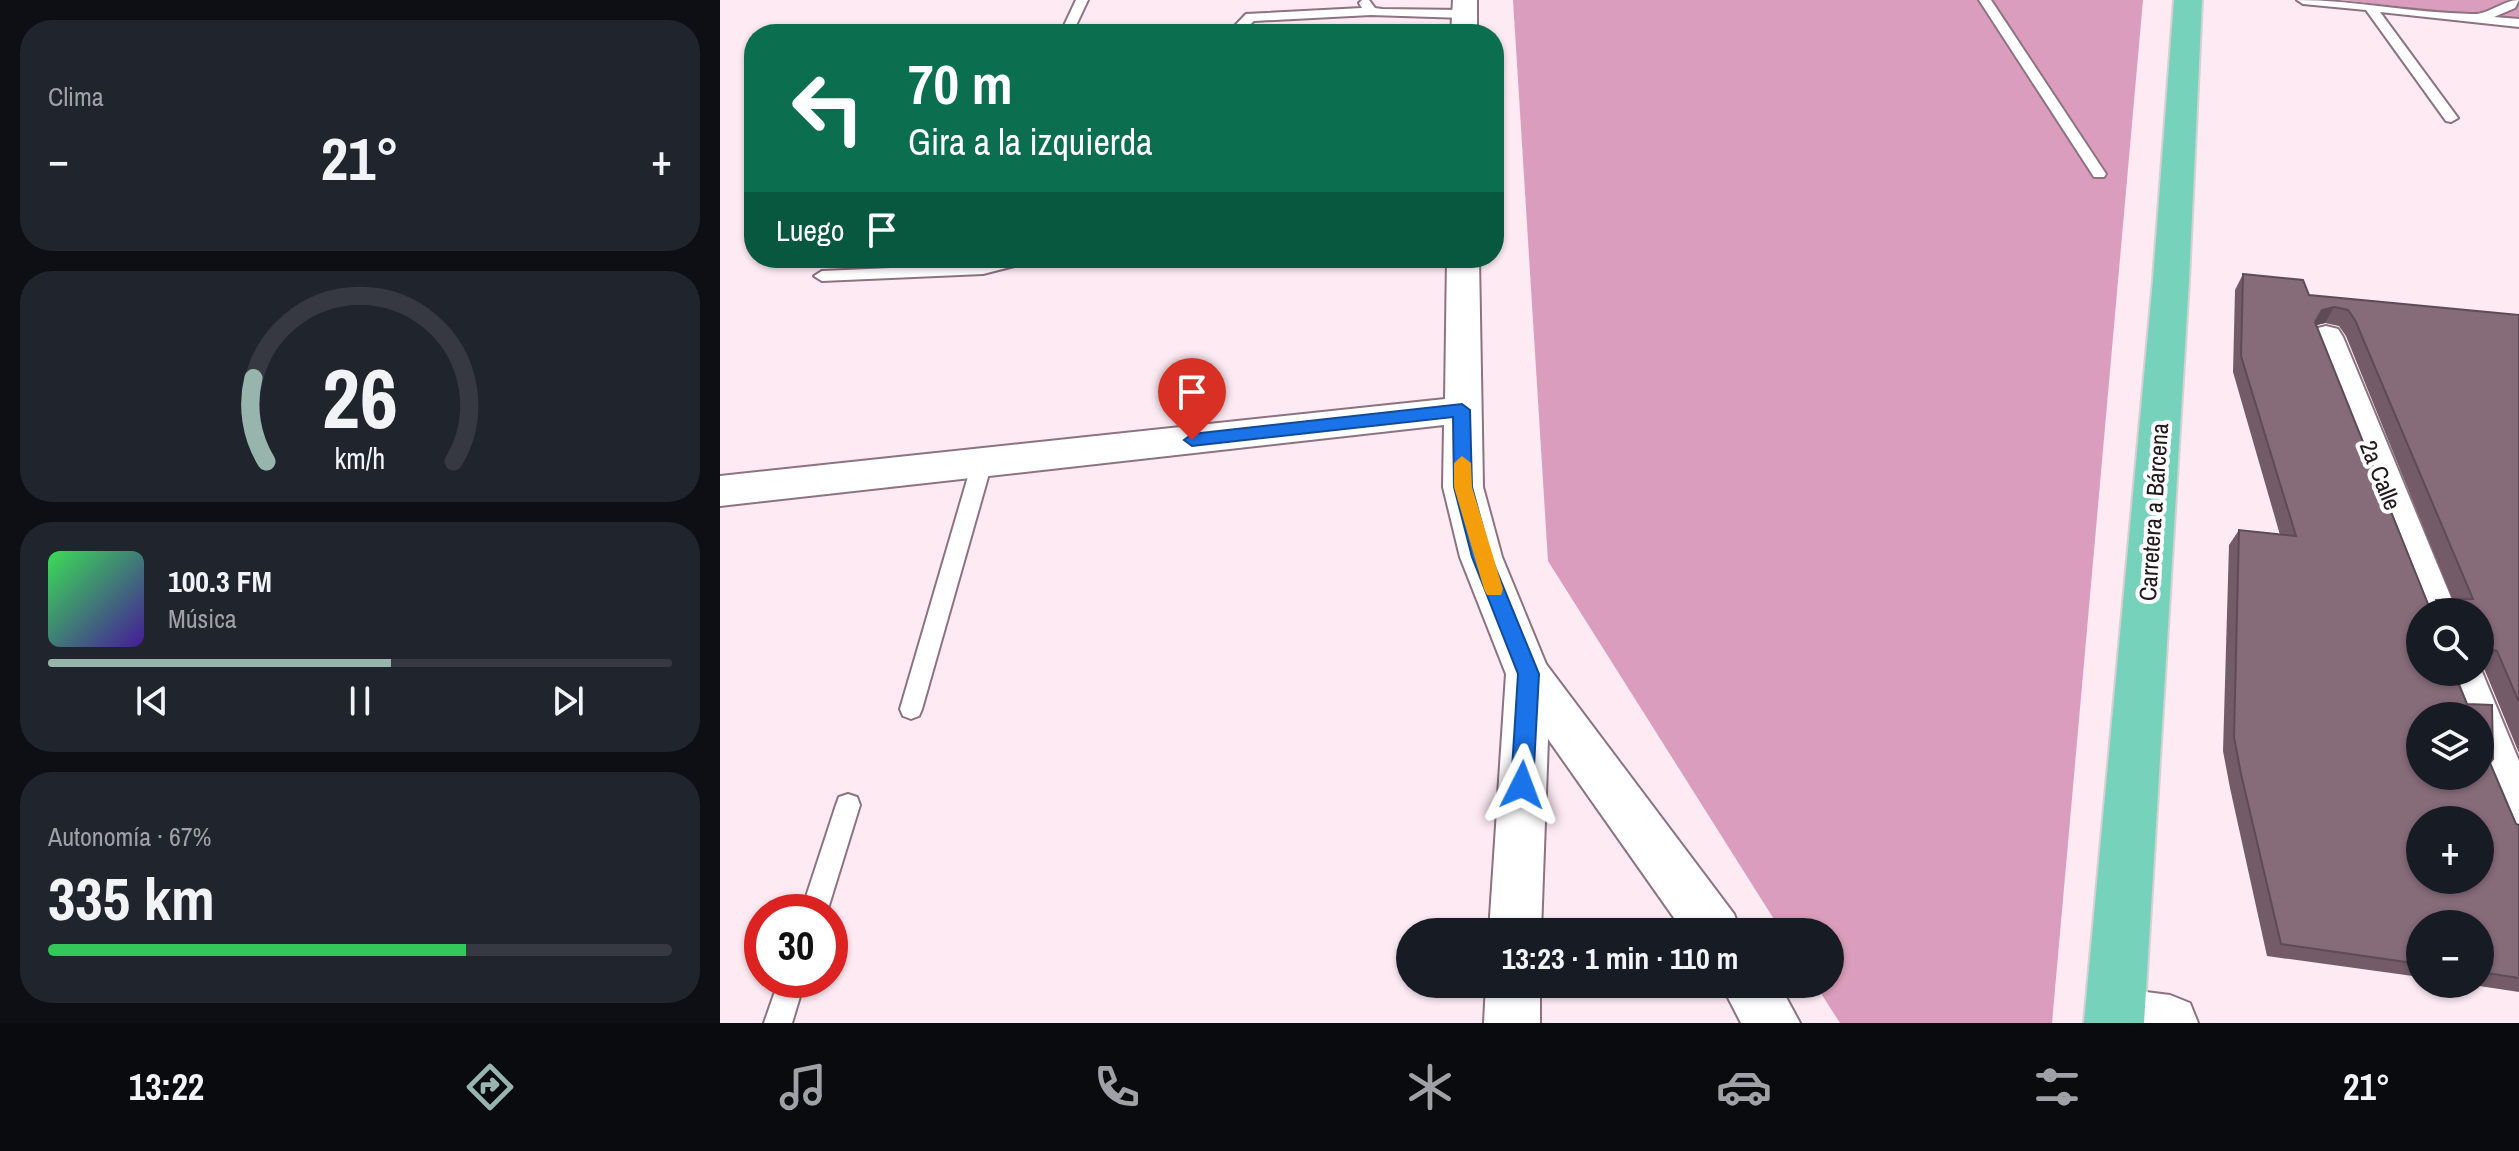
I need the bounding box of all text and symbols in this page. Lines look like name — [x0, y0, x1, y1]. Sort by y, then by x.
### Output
text: 70 m — [908, 46, 1013, 121]
icon: left — [776, 56, 880, 160]
text: Clima — [48, 79, 104, 114]
text: 21° — [321, 118, 399, 199]
text: Gira a la izquierda — [908, 118, 1153, 166]
text: − — [48, 129, 69, 189]
text: + — [651, 129, 672, 189]
icon: arrive — [860, 208, 904, 252]
text: Luego — [776, 210, 844, 250]
text: 26 — [322, 342, 398, 454]
pin — [1158, 358, 1226, 440]
icon: arrive — [1170, 370, 1214, 414]
street label: Carretera a Bárcena — [2131, 422, 2175, 602]
street label: 2a Calle — [2353, 436, 2409, 514]
text: km/h — [335, 439, 385, 478]
text: 100.3 FM — [168, 561, 272, 601]
map controls — [2406, 598, 2494, 998]
button: search — [2406, 598, 2494, 686]
text: Música — [168, 601, 237, 636]
icon: previous — [130, 679, 174, 723]
icon: pause — [338, 679, 382, 723]
icon: next — [546, 679, 590, 723]
button: layers — [2406, 702, 2494, 790]
position arrow — [1480, 743, 1564, 827]
button: + — [2406, 806, 2494, 894]
text: Autonomía · 67% — [48, 819, 212, 854]
text: 335 km — [48, 858, 215, 939]
speed limit sign: 30 — [744, 894, 848, 998]
button: − — [2406, 910, 2494, 998]
text: 13:23 · 1 min · 110 m — [1502, 938, 1738, 978]
icon: directions — [462, 1059, 518, 1115]
icon: music — [775, 1059, 831, 1115]
icon: phone — [1089, 1059, 1145, 1115]
icon: climate — [1402, 1059, 1458, 1115]
icon: car — [1716, 1059, 1772, 1115]
icon: filters — [2029, 1059, 2085, 1115]
text: 13:22 — [129, 1063, 204, 1111]
text: 21° — [2343, 1063, 2390, 1111]

